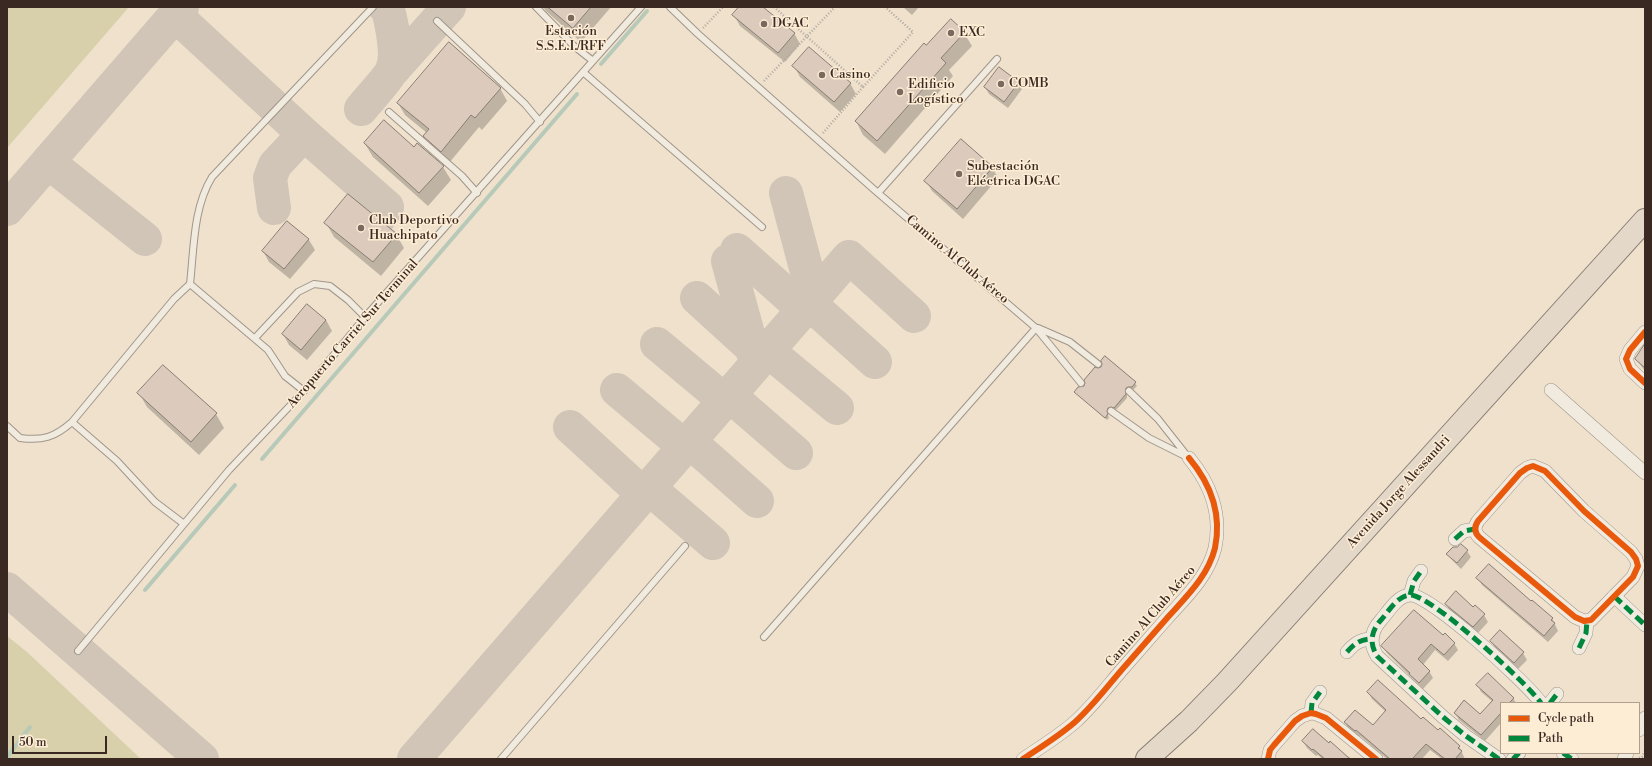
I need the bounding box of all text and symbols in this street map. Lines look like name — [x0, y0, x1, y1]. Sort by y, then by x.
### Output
marker: Estación S.S.E.I./RFF — [566, 13, 576, 23]
place label: DGAC — [772, 16, 808, 32]
marker: DGAC — [759, 19, 769, 29]
place label: Estación S.S.E.I./RFF — [536, 24, 606, 55]
place label: EXC — [959, 25, 985, 41]
marker: EXC — [946, 28, 956, 38]
place label: Casino — [830, 67, 871, 83]
marker: Casino — [817, 70, 827, 80]
place label: COMB — [1009, 76, 1049, 92]
place label: Edificio Logístico — [908, 77, 963, 108]
marker: COMB — [996, 79, 1006, 89]
marker: Edificio Logístico — [895, 87, 905, 97]
place label: Subestación Eléctrica DGAC — [967, 159, 1060, 190]
marker: Subestación Eléctrica DGAC — [954, 169, 964, 179]
place label: Club Deportivo Huachipato — [369, 213, 459, 244]
street label: Camino Al Club Aéreo — [903, 213, 1011, 307]
marker: Club Deportivo Huachipato — [356, 223, 366, 233]
street label: Aeropuerto Carriel Sur Terminal — [284, 256, 422, 412]
street label: Avenida Jorge Alessandri — [1344, 432, 1454, 552]
street label: Camino Al Club Aéreo — [1103, 563, 1199, 671]
legend — [1500, 702, 1640, 754]
text: Cycle path — [1538, 711, 1594, 726]
scale bar — [14, 728, 109, 754]
text: Path — [1538, 731, 1563, 746]
text: 50 m — [19, 735, 47, 750]

